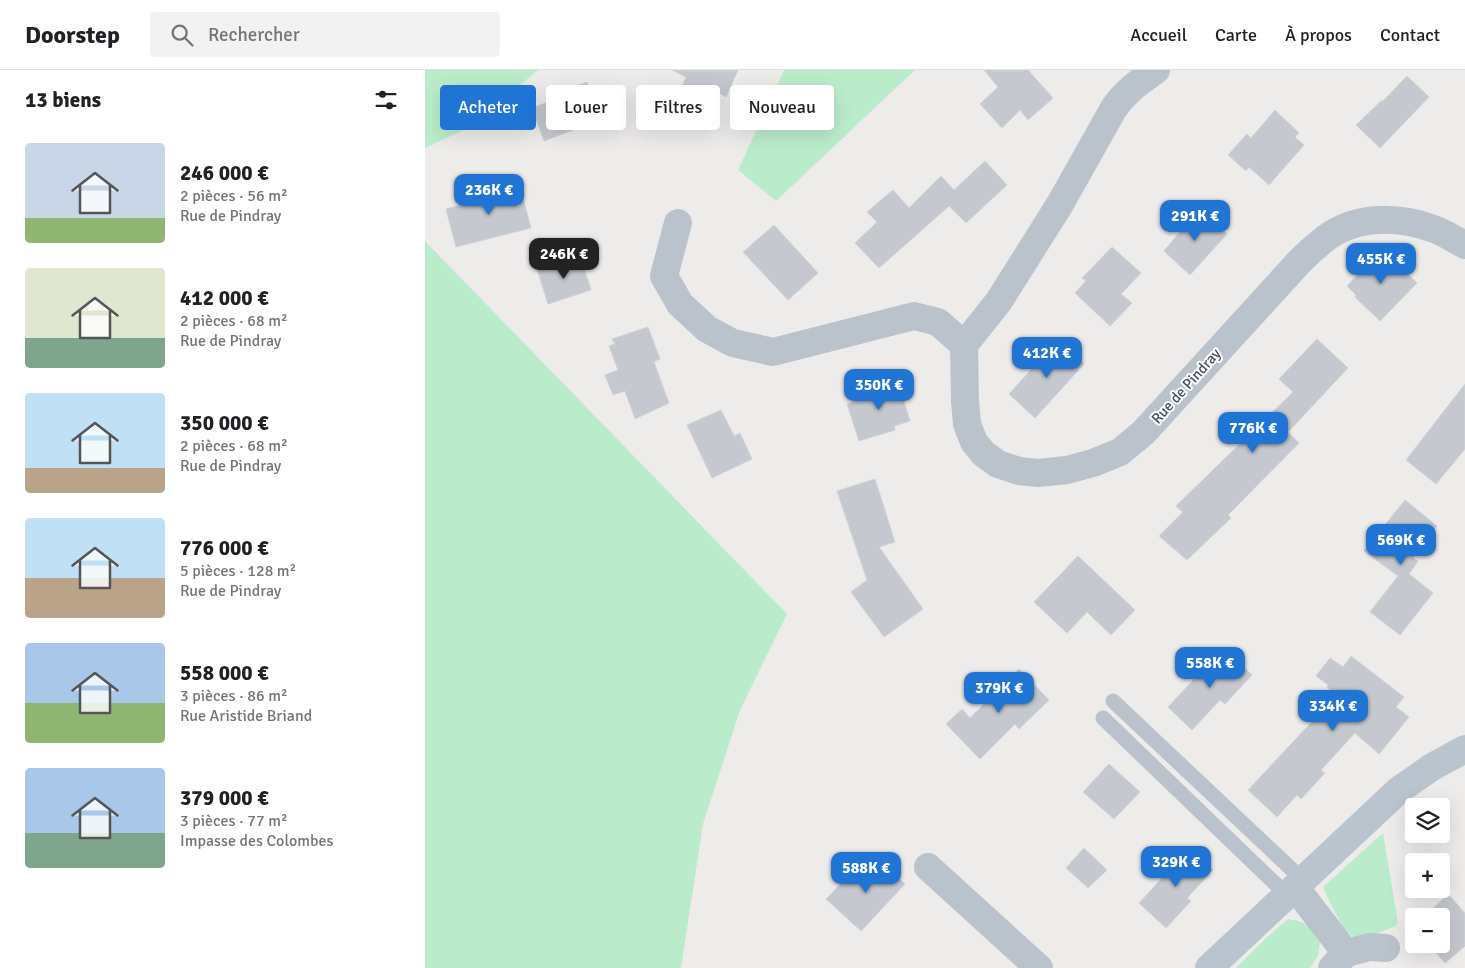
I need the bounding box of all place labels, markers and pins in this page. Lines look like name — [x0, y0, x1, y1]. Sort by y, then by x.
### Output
pin: 236K € — [448, 174, 530, 216]
pin: 291K € — [1154, 200, 1236, 242]
pin: 246K € — [523, 238, 605, 280]
pin: 455K € — [1340, 242, 1422, 285]
pin: 412K € — [1006, 336, 1088, 379]
pin: 350K € — [838, 368, 920, 411]
pin: 776K € — [1212, 412, 1294, 454]
pin: 569K € — [1360, 524, 1442, 566]
pin: 558K € — [1169, 646, 1251, 689]
pin: 379K € — [958, 672, 1040, 714]
pin: 334K € — [1292, 690, 1374, 732]
pin: 329K € — [1135, 846, 1217, 888]
pin: 588K € — [825, 852, 907, 894]

